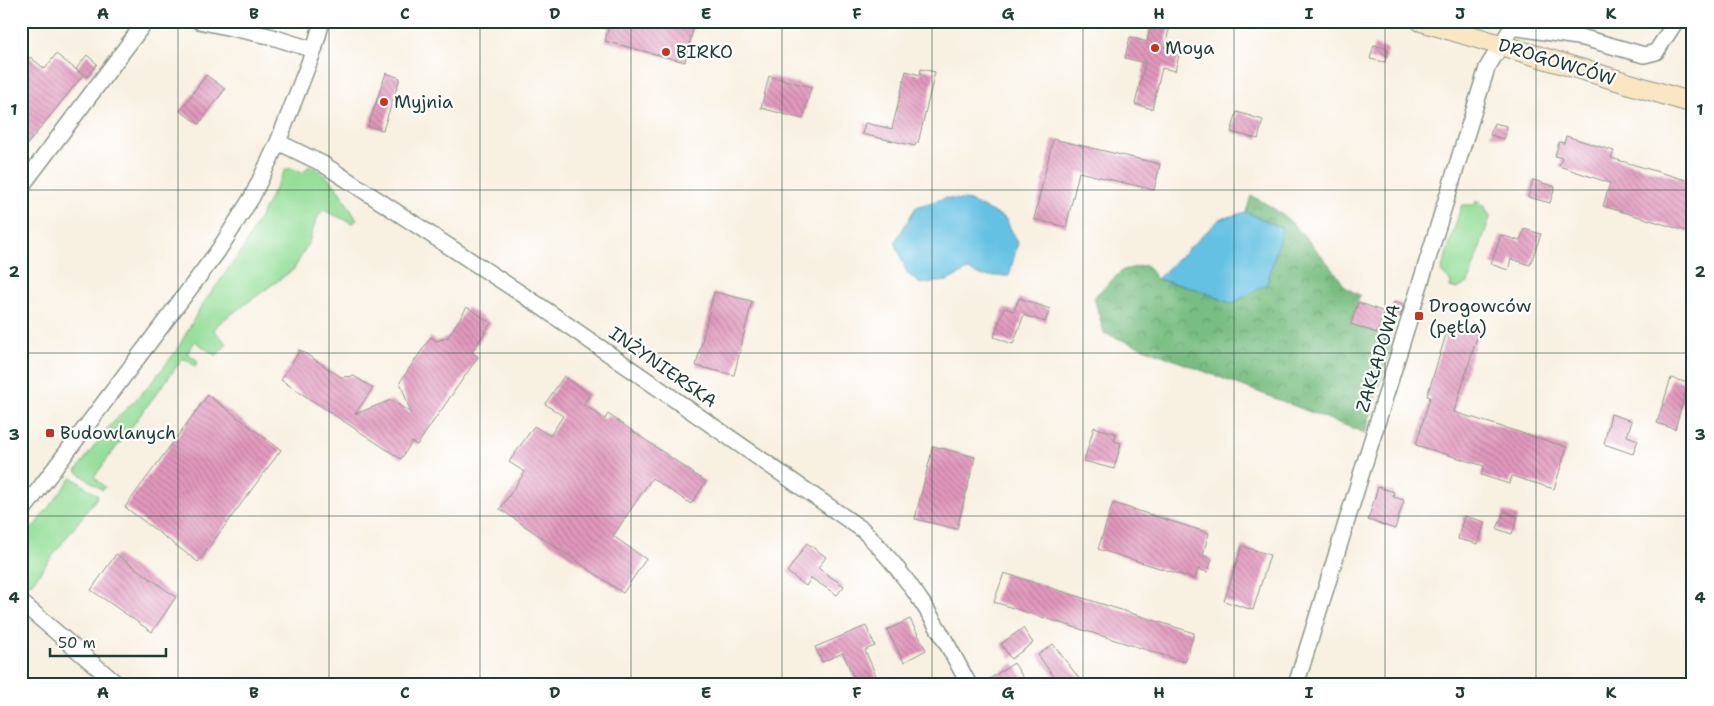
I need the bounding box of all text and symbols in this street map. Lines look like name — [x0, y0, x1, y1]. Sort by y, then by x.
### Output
text: A — [97, 3, 109, 24]
text: B — [249, 3, 259, 24]
text: C — [400, 3, 410, 24]
text: D — [549, 3, 561, 24]
text: E — [701, 3, 711, 24]
text: F — [852, 3, 862, 24]
text: G — [1002, 3, 1015, 24]
text: H — [1153, 3, 1165, 24]
text: I — [1305, 3, 1314, 24]
text: J — [1455, 3, 1465, 24]
text: K — [1606, 3, 1617, 24]
street label: DROGOWCÓW — [1495, 33, 1619, 91]
place label: Moya — [1165, 36, 1214, 60]
place label: BIRKO — [676, 40, 733, 64]
marker: Moya — [1149, 42, 1161, 54]
marker: BIRKO — [660, 46, 672, 58]
place label: Myjnia — [394, 90, 453, 114]
marker: Myjnia — [378, 96, 390, 108]
text: 1 — [10, 99, 18, 120]
text: 1 — [1696, 99, 1704, 120]
text: 2 — [8, 261, 20, 282]
text: 2 — [1694, 261, 1706, 282]
place label: Drogowców (pętla) — [1429, 294, 1532, 339]
street label: ZAKŁADOWA — [1350, 301, 1406, 415]
marker: Drogowców (pętla) — [1413, 310, 1425, 322]
street label: INŻYNIERSKA — [604, 321, 722, 413]
place label: Budowlanych — [60, 421, 176, 445]
text: 3 — [8, 424, 20, 445]
text: 3 — [1694, 424, 1706, 445]
marker: Budowlanych — [44, 427, 56, 439]
text: 4 — [8, 587, 20, 608]
text: 4 — [1694, 587, 1706, 608]
scale bar — [50, 626, 166, 658]
text: 50 m — [58, 633, 96, 653]
text: A — [97, 682, 109, 703]
text: B — [249, 682, 259, 703]
text: C — [400, 682, 410, 703]
text: D — [549, 682, 561, 703]
text: E — [701, 682, 711, 703]
text: F — [852, 682, 862, 703]
text: G — [1002, 682, 1015, 703]
text: H — [1153, 682, 1165, 703]
text: I — [1305, 682, 1314, 703]
text: J — [1455, 682, 1465, 703]
text: K — [1606, 682, 1617, 703]

